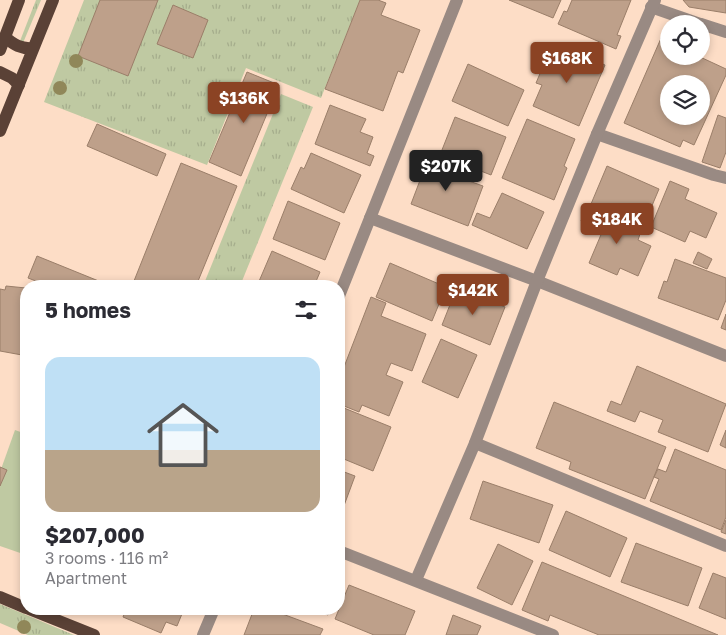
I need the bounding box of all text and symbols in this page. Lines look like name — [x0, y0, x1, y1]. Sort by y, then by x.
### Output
map controls — [660, 15, 710, 125]
button: locate — [660, 15, 710, 65]
pin: $168K — [532, 42, 602, 84]
text: $168K — [542, 48, 592, 68]
button: layers — [660, 75, 710, 125]
pin: $136K — [209, 82, 279, 124]
text: $136K — [219, 88, 269, 108]
pin: $207K — [411, 150, 481, 192]
text: $207K — [420, 156, 472, 176]
pin: $184K — [582, 202, 652, 245]
text: $184K — [592, 209, 642, 229]
pin: $142K — [438, 274, 508, 316]
text: $142K — [448, 280, 498, 300]
icon: filters — [292, 296, 320, 324]
text: 5 homes — [45, 297, 131, 323]
icon: home — [138, 390, 228, 480]
text: $207,000 — [45, 522, 145, 548]
text: 3 rooms · 116 m² — [45, 548, 168, 568]
text: Apartment — [45, 568, 127, 588]

